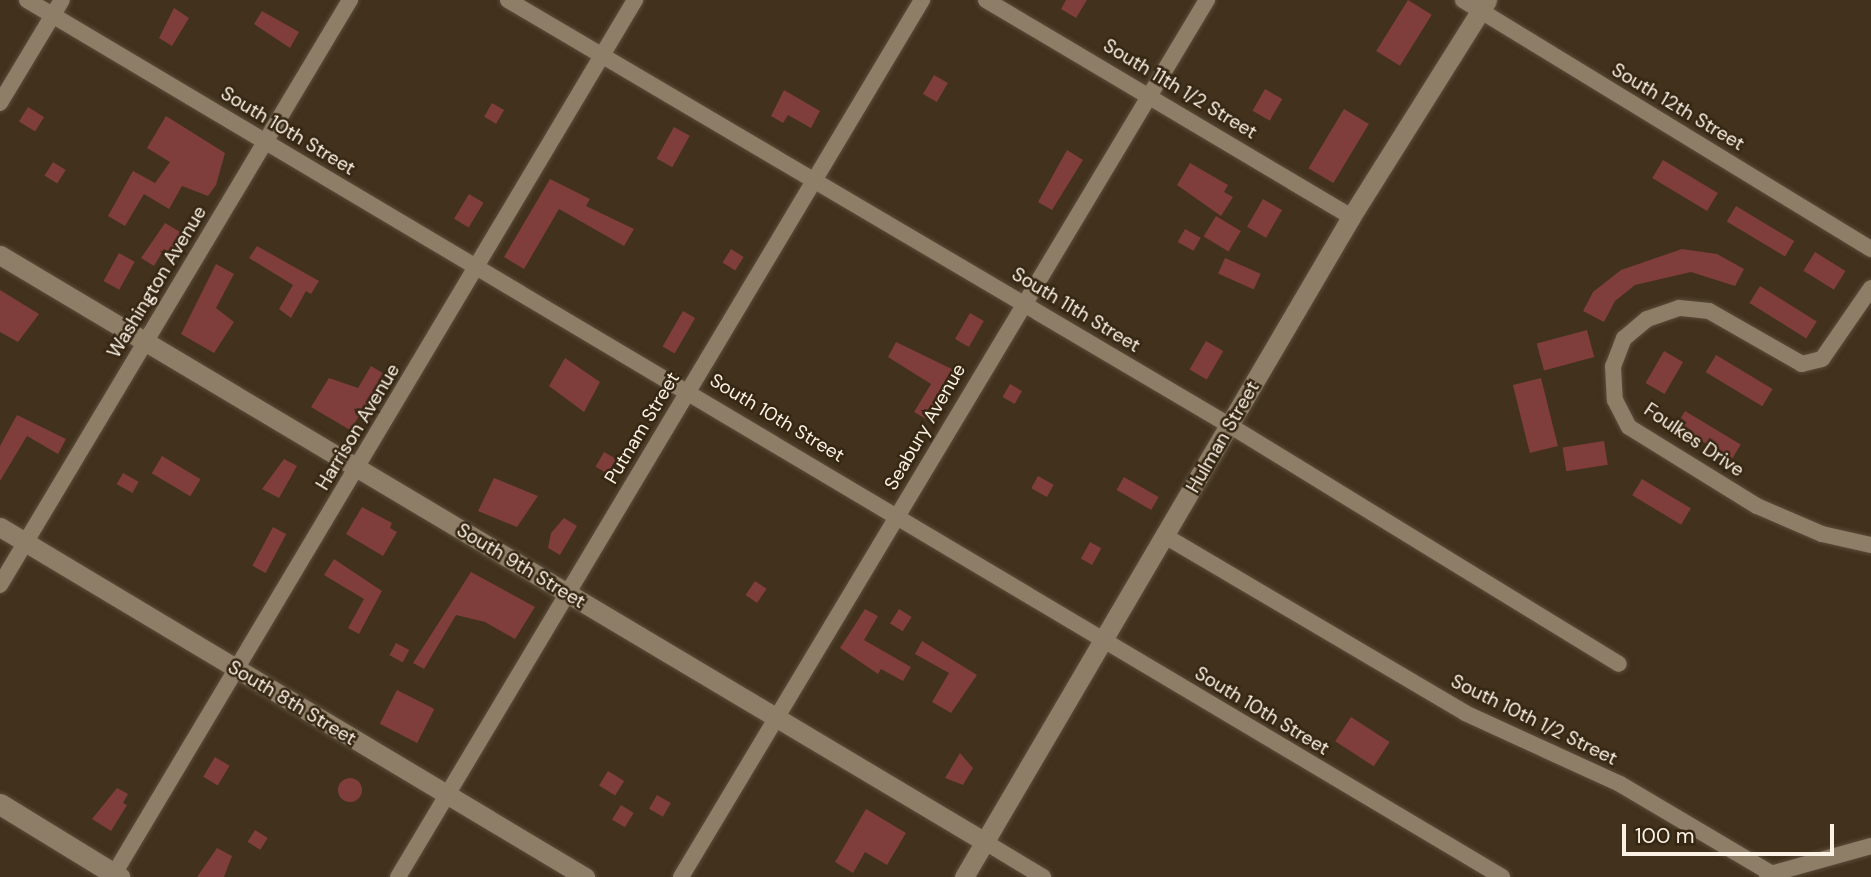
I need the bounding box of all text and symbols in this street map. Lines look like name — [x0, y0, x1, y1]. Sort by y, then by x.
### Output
street label: South 11th 1/2 Street — [1099, 34, 1261, 144]
street label: South 12th Street — [1608, 58, 1748, 156]
street label: South 10th Street — [217, 82, 359, 180]
street label: Washington Avenue — [103, 202, 211, 362]
street label: South 11th Street — [1008, 263, 1144, 357]
street label: Harrison Avenue — [311, 360, 405, 494]
street label: Seabury Avenue — [880, 360, 970, 494]
street label: Putnam Street — [600, 368, 684, 488]
street label: South 10th Street — [706, 369, 848, 467]
street label: Hulman Street — [1182, 377, 1264, 497]
street label: Foulkes Drive — [1640, 398, 1748, 482]
street label: South 9th Street — [453, 519, 589, 613]
street label: South 8th Street — [224, 656, 360, 750]
street label: South 10th Street — [1191, 662, 1333, 760]
street label: South 10th 1/2 Street — [1447, 670, 1621, 770]
scale bar — [1626, 810, 1838, 854]
text: 100 m — [1635, 822, 1695, 850]

